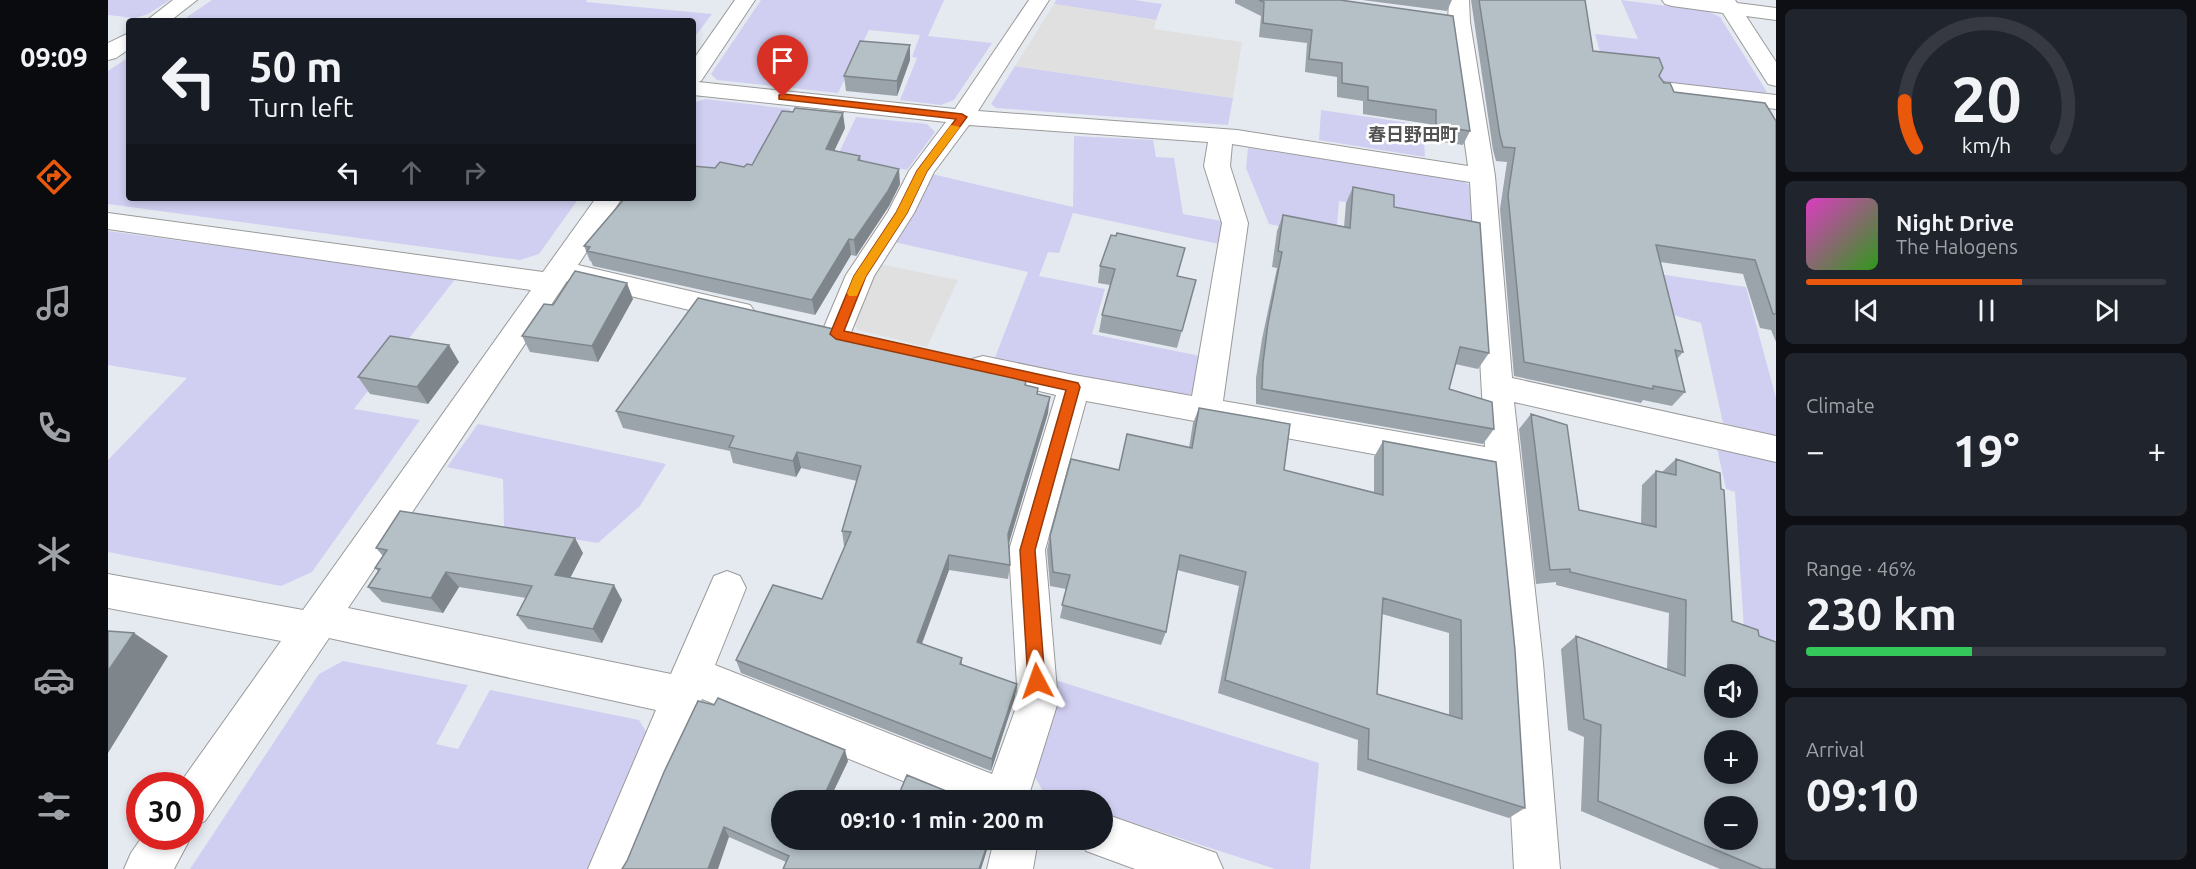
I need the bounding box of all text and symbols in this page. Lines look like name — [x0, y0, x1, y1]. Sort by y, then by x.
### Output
pin — [757, 35, 808, 97]
text: 09:09 — [20, 42, 88, 72]
icon: left — [150, 42, 228, 120]
text: 50 m — [249, 43, 343, 90]
icon: arrive — [766, 44, 799, 77]
text: 20 — [1951, 64, 2021, 134]
text: Turn left — [249, 92, 353, 122]
district label: 春日野田町 — [1368, 124, 1458, 144]
text: km/h — [1961, 133, 2011, 157]
icon: directions — [33, 156, 75, 198]
icon: left — [332, 156, 365, 189]
icon: ahead — [395, 156, 428, 189]
icon: right — [458, 156, 491, 189]
text: Night Drive — [1896, 210, 2014, 235]
text: The Halogens — [1896, 235, 2018, 258]
icon: music — [33, 282, 75, 324]
icon: previous — [1850, 294, 1883, 327]
icon: pause — [1970, 294, 2003, 327]
icon: next — [2090, 294, 2123, 327]
text: Climate — [1806, 394, 1875, 417]
icon: phone — [33, 407, 75, 449]
text: 19° — [1953, 425, 2019, 476]
text: − — [1806, 432, 1825, 469]
text: + — [2147, 432, 2166, 469]
icon: climate — [33, 533, 75, 575]
text: Range · 46% — [1806, 557, 1916, 580]
text: 230 km — [1806, 588, 1957, 639]
position arrow — [1005, 649, 1069, 713]
icon: car — [33, 659, 75, 701]
map controls — [1704, 664, 1758, 850]
button: sound — [1704, 664, 1758, 718]
button: + — [1704, 730, 1758, 784]
text: Arrival — [1806, 738, 1864, 761]
text: 09:10 — [1806, 769, 1919, 820]
speed limit sign: 30 — [126, 772, 204, 850]
icon: filters — [33, 785, 75, 827]
button: − — [1704, 796, 1758, 850]
text: 09:10 · 1 min · 200 m — [840, 807, 1044, 832]

